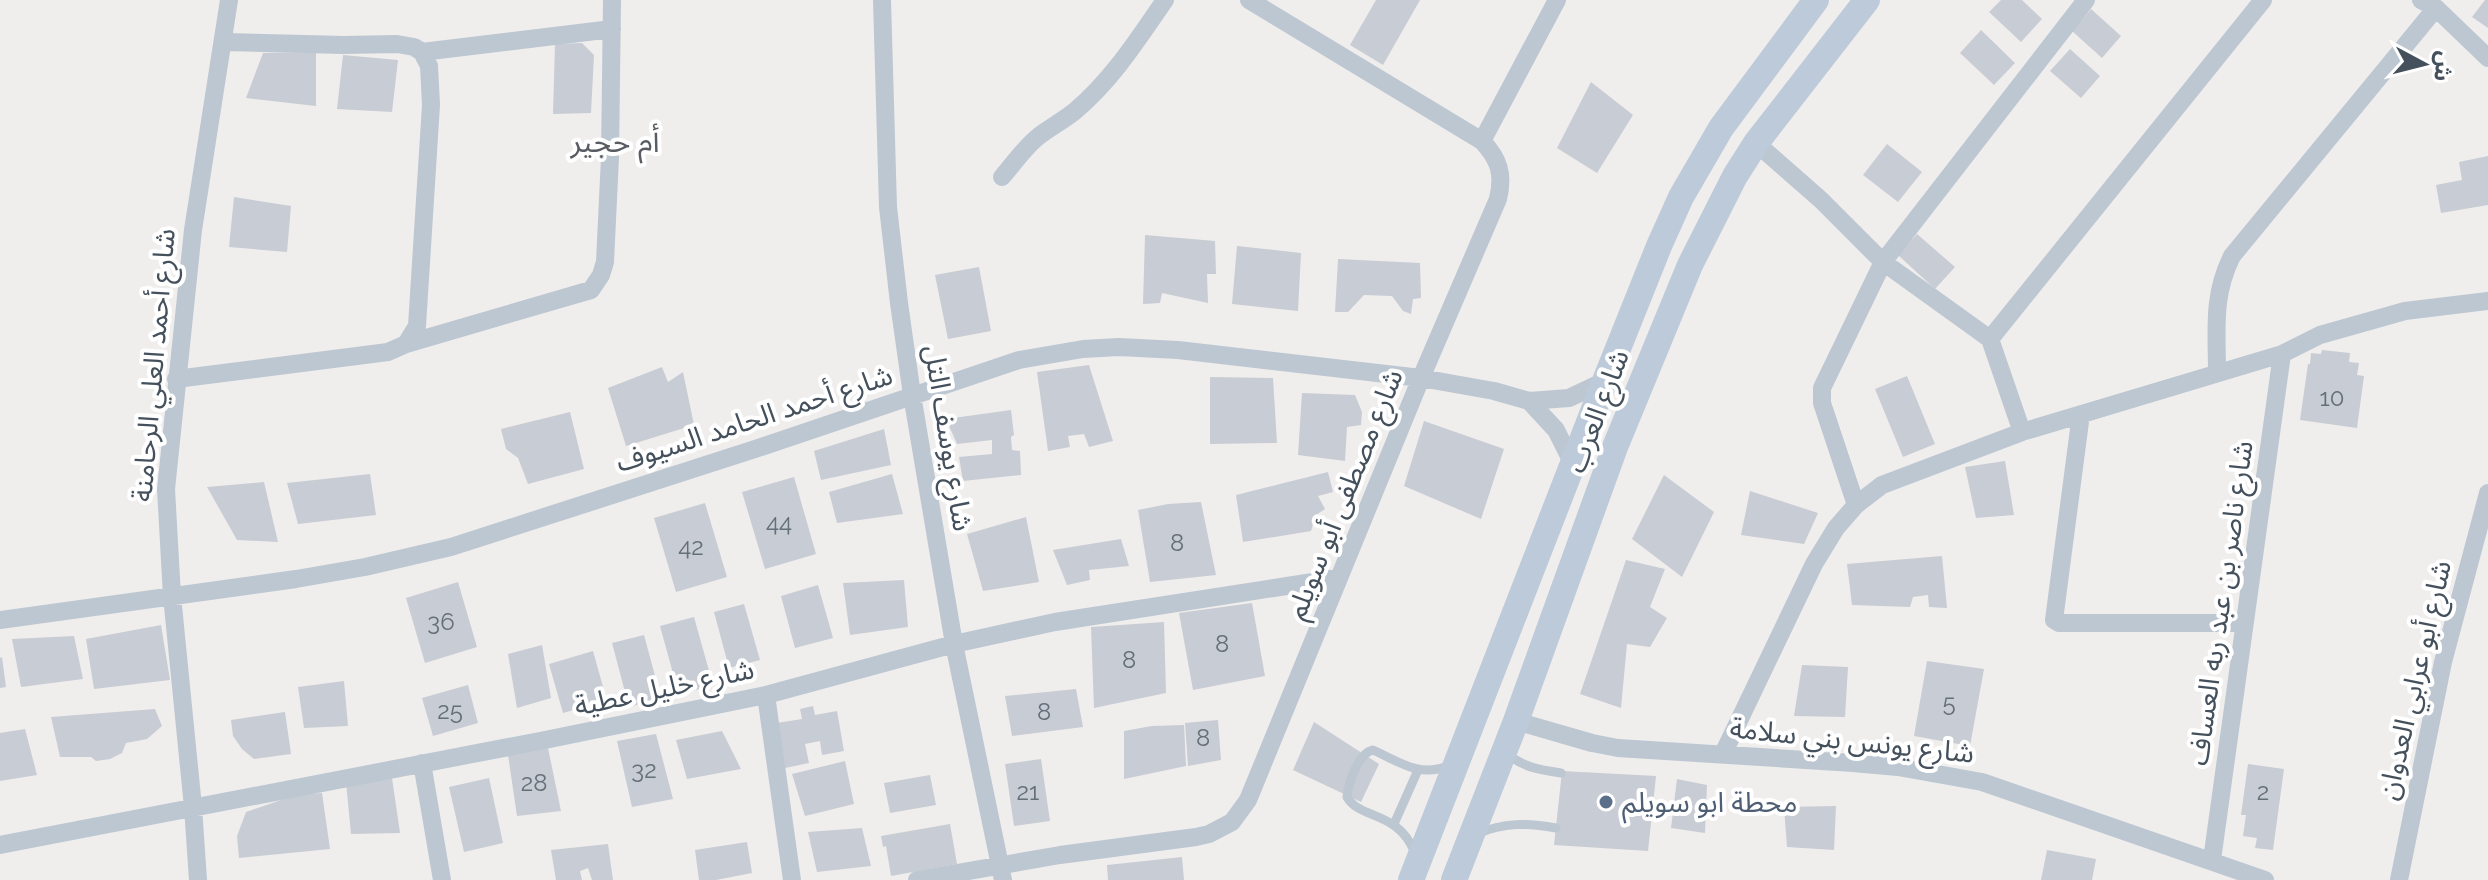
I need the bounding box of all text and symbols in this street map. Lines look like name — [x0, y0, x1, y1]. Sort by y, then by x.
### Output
north arrow — [2384, 24, 2464, 104]
text: ش — [2429, 50, 2459, 83]
district label: أم حجير — [569, 123, 660, 164]
street label: شارع أحمد العلي الرحامنة — [124, 227, 186, 503]
street label: شارع يوسف التل — [914, 343, 980, 534]
street label: شارع العرب — [1559, 345, 1640, 479]
street label: شارع أحمد الحامد السيوف — [611, 357, 898, 483]
street label: شارع مصطفى أبو سويلم — [1278, 364, 1414, 626]
house number: 10 — [2320, 383, 2344, 412]
street label: شارع ناصر بن عبد ربه العساف — [2181, 439, 2264, 768]
house number: 44 — [766, 508, 792, 537]
house number: 8 — [1170, 528, 1184, 557]
house number: 42 — [678, 532, 704, 561]
street label: شارع أبو عرابي العدوان — [2369, 557, 2462, 804]
house number: 36 — [427, 607, 455, 636]
house number: 8 — [1215, 629, 1229, 658]
house number: 8 — [1122, 645, 1136, 674]
street label: شارع خليل عطية — [571, 652, 758, 727]
house number: 5 — [1942, 688, 1956, 717]
house number: 25 — [437, 696, 463, 725]
house number: 8 — [1037, 697, 1051, 726]
street label: شارع يونس بني سلامة — [1728, 711, 1976, 774]
house number: 8 — [1196, 723, 1210, 752]
house number: 32 — [631, 755, 657, 784]
house number: 28 — [521, 768, 547, 797]
house number: 21 — [1017, 777, 1039, 806]
house number: 2 — [2257, 777, 2269, 806]
place label: محطة ابو سويلم — [1622, 786, 1797, 824]
marker: محطة ابو سويلم — [1597, 793, 1615, 811]

